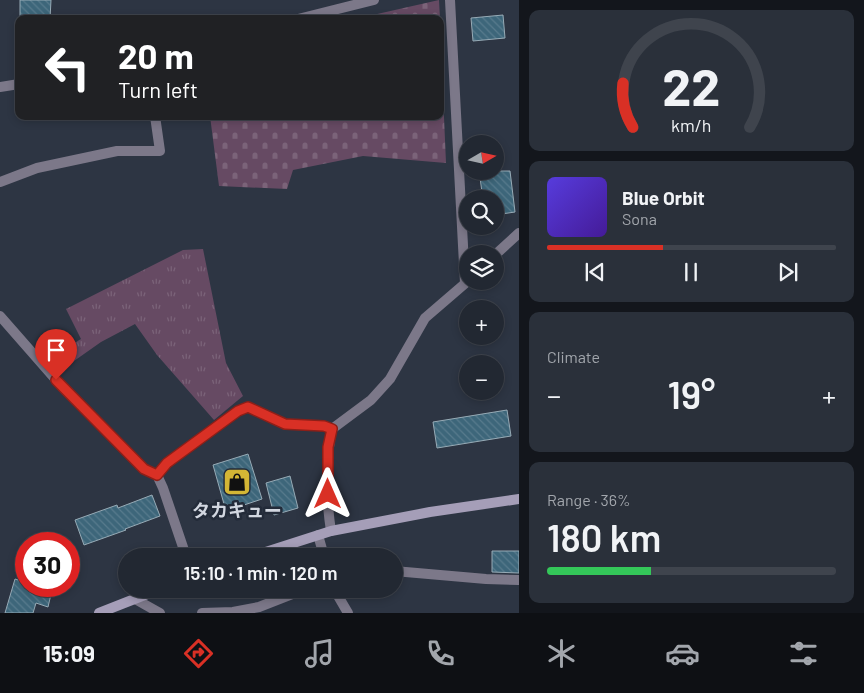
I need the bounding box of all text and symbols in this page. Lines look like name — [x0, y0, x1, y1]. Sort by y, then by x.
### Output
text: 20 m — [118, 34, 194, 76]
icon: left — [35, 35, 100, 100]
text: 22 — [662, 54, 721, 116]
text: Turn left — [118, 76, 198, 102]
text: km/h — [671, 114, 712, 136]
north arrow — [459, 135, 504, 180]
map controls — [459, 135, 504, 400]
text: Blue Orbit — [622, 186, 705, 209]
button: search — [459, 190, 504, 235]
text: Sona — [622, 209, 657, 228]
button: layers — [459, 245, 504, 290]
icon: previous — [581, 258, 609, 286]
icon: pause — [677, 258, 705, 286]
icon: next — [774, 258, 802, 286]
button: + — [459, 300, 504, 345]
pin — [35, 329, 77, 380]
icon: arrive — [42, 336, 70, 364]
text: Climate — [547, 347, 600, 366]
button: − — [459, 355, 504, 400]
text: 19° — [668, 371, 715, 417]
text: − — [547, 378, 561, 412]
text: + — [822, 378, 836, 412]
shop icon: タカキュー — [222, 467, 252, 497]
position arrow — [301, 467, 353, 519]
text: Range · 36% — [547, 490, 631, 509]
place label: タカキュー — [192, 499, 282, 521]
text: 180 km — [547, 514, 661, 560]
speed limit sign: 30 — [15, 532, 80, 597]
text: 15:10 · 1 min · 120 m — [184, 561, 337, 584]
icon: directions — [181, 636, 216, 671]
icon: music — [302, 636, 337, 671]
icon: phone — [423, 636, 458, 671]
icon: climate — [544, 636, 579, 671]
icon: car — [665, 636, 700, 671]
icon: filters — [786, 636, 821, 671]
text: 15:09 — [43, 640, 95, 666]

